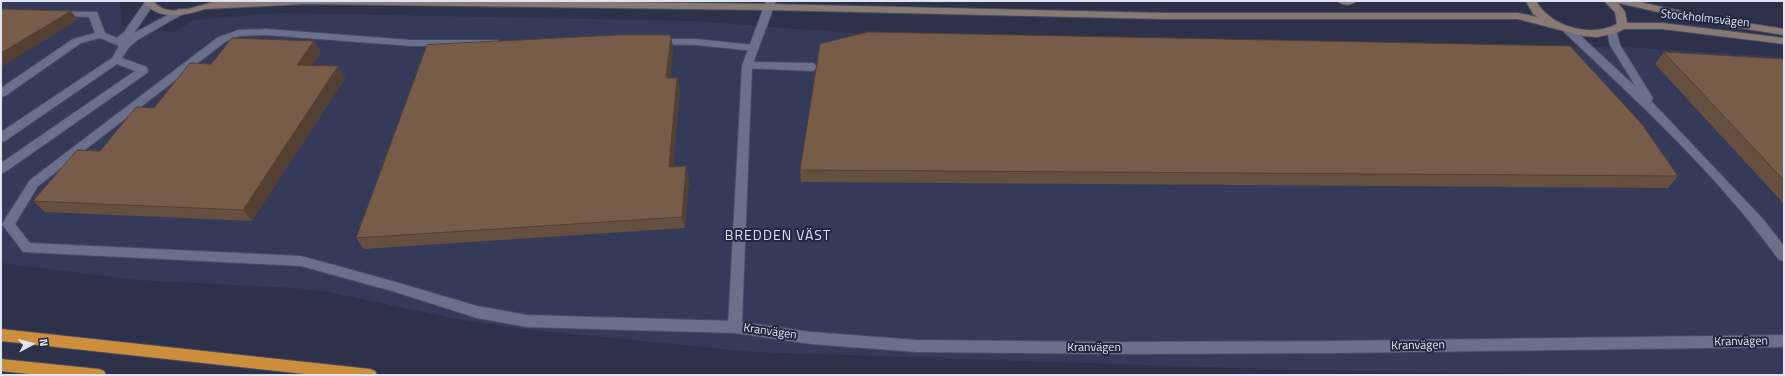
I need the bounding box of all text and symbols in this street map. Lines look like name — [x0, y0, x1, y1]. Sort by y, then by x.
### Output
street label: Stockholmsvägen — [1660, 7, 1750, 31]
district label: BREDDEN VÄST — [725, 229, 831, 245]
street label: Kranvägen — [742, 321, 798, 343]
north arrow — [12, 324, 52, 364]
street label: Kranvägen — [1714, 334, 1768, 350]
text: N — [36, 338, 52, 347]
street label: Kranvägen — [1391, 338, 1445, 354]
street label: Kranvägen — [1067, 341, 1121, 355]

